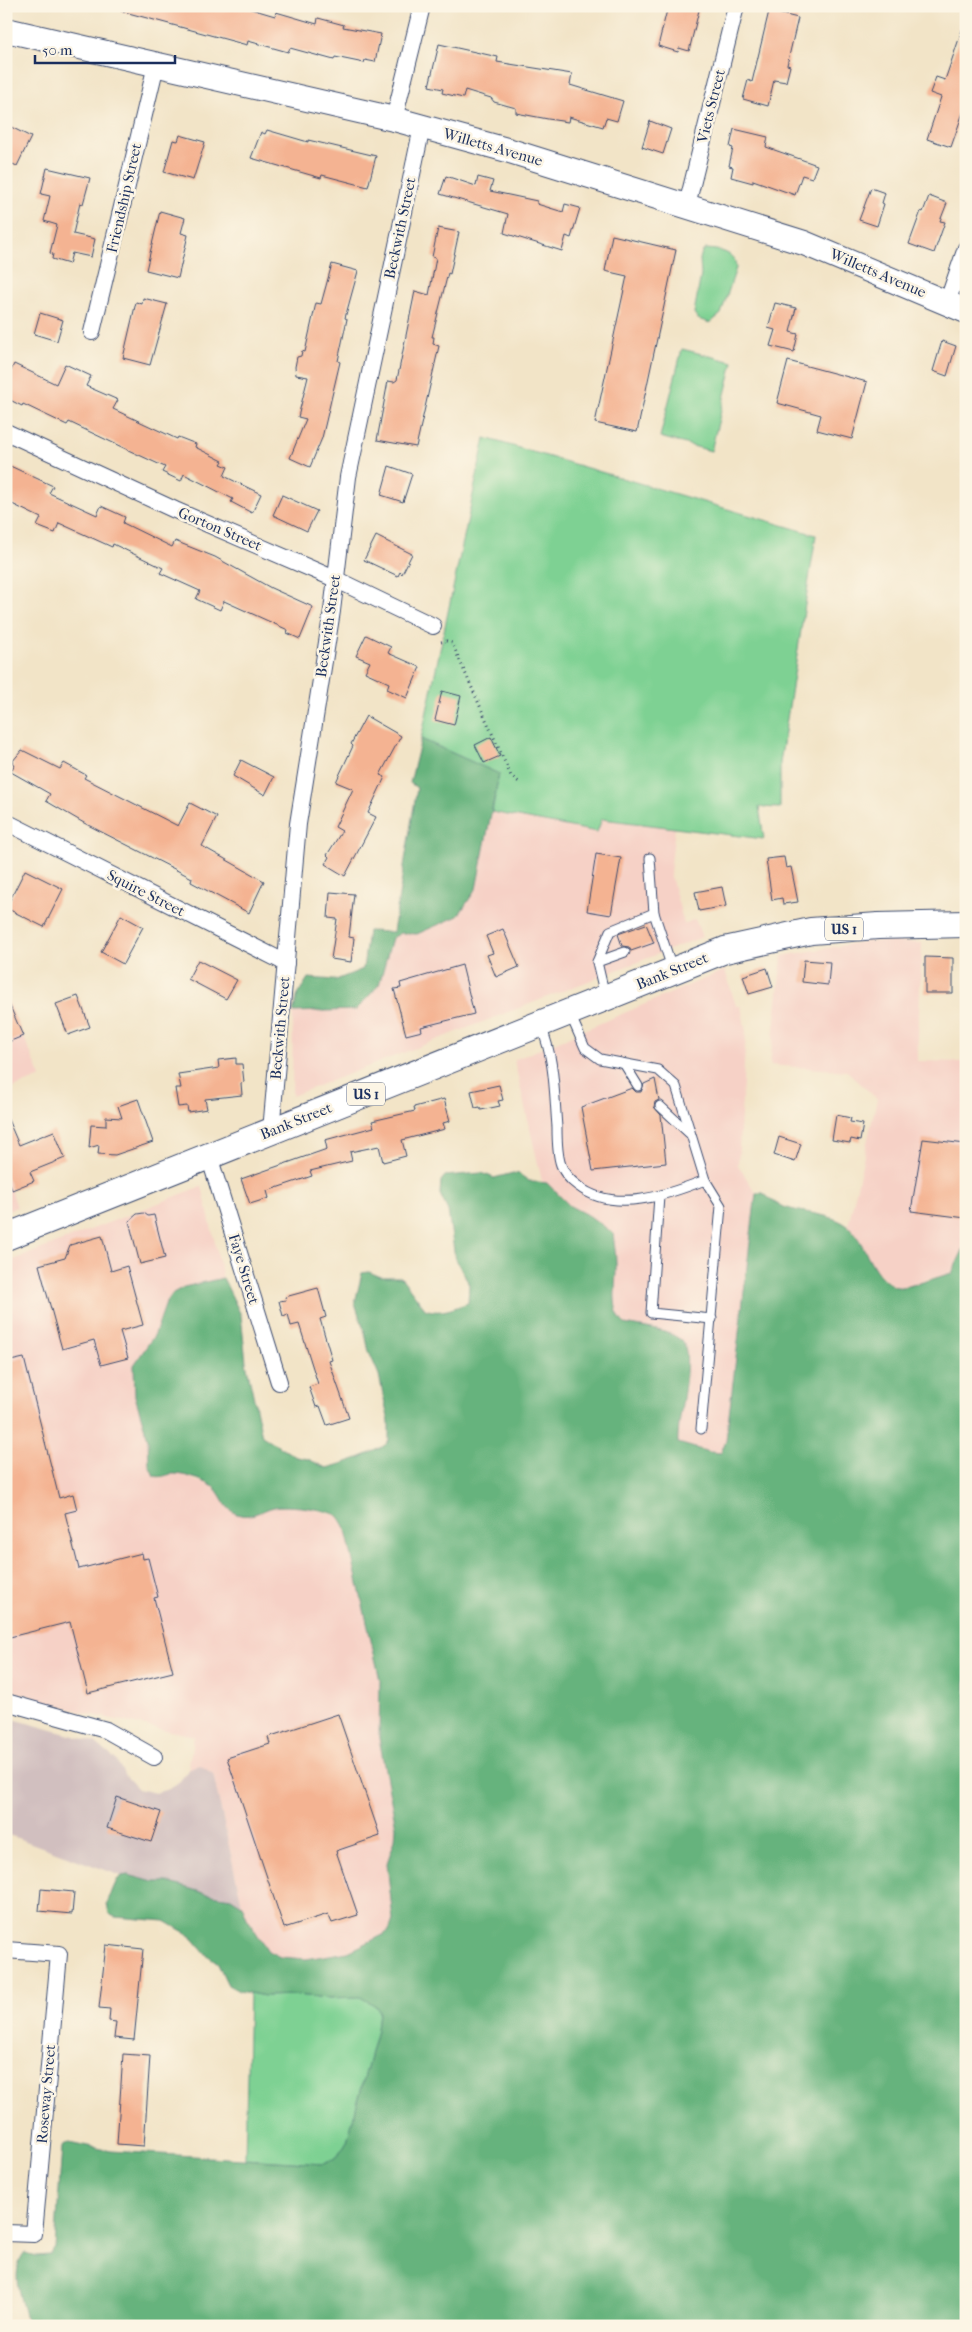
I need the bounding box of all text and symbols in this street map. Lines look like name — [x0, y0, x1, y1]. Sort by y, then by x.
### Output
scale bar — [35, 32, 175, 64]
text: 50 m — [42, 41, 73, 59]
street label: Viets Street — [693, 67, 729, 146]
street label: Willetts Avenue — [440, 124, 545, 170]
street label: Friendship Street — [103, 141, 146, 255]
street label: Beckwith Street — [380, 175, 420, 281]
street label: Willetts Avenue — [826, 244, 929, 302]
street label: Gorton Street — [176, 503, 265, 555]
street label: Beckwith Street — [312, 573, 344, 679]
street label: Squire Street — [104, 866, 189, 921]
road number: US 1 — [825, 918, 863, 941]
street label: Bank Street — [633, 948, 711, 994]
street label: Beckwith Street — [267, 975, 294, 1080]
road number: US 1 — [347, 1082, 385, 1106]
street label: Bank Street — [257, 1098, 335, 1144]
street label: Faye Street — [225, 1232, 263, 1307]
street label: Roseway Street — [33, 2043, 59, 2144]

